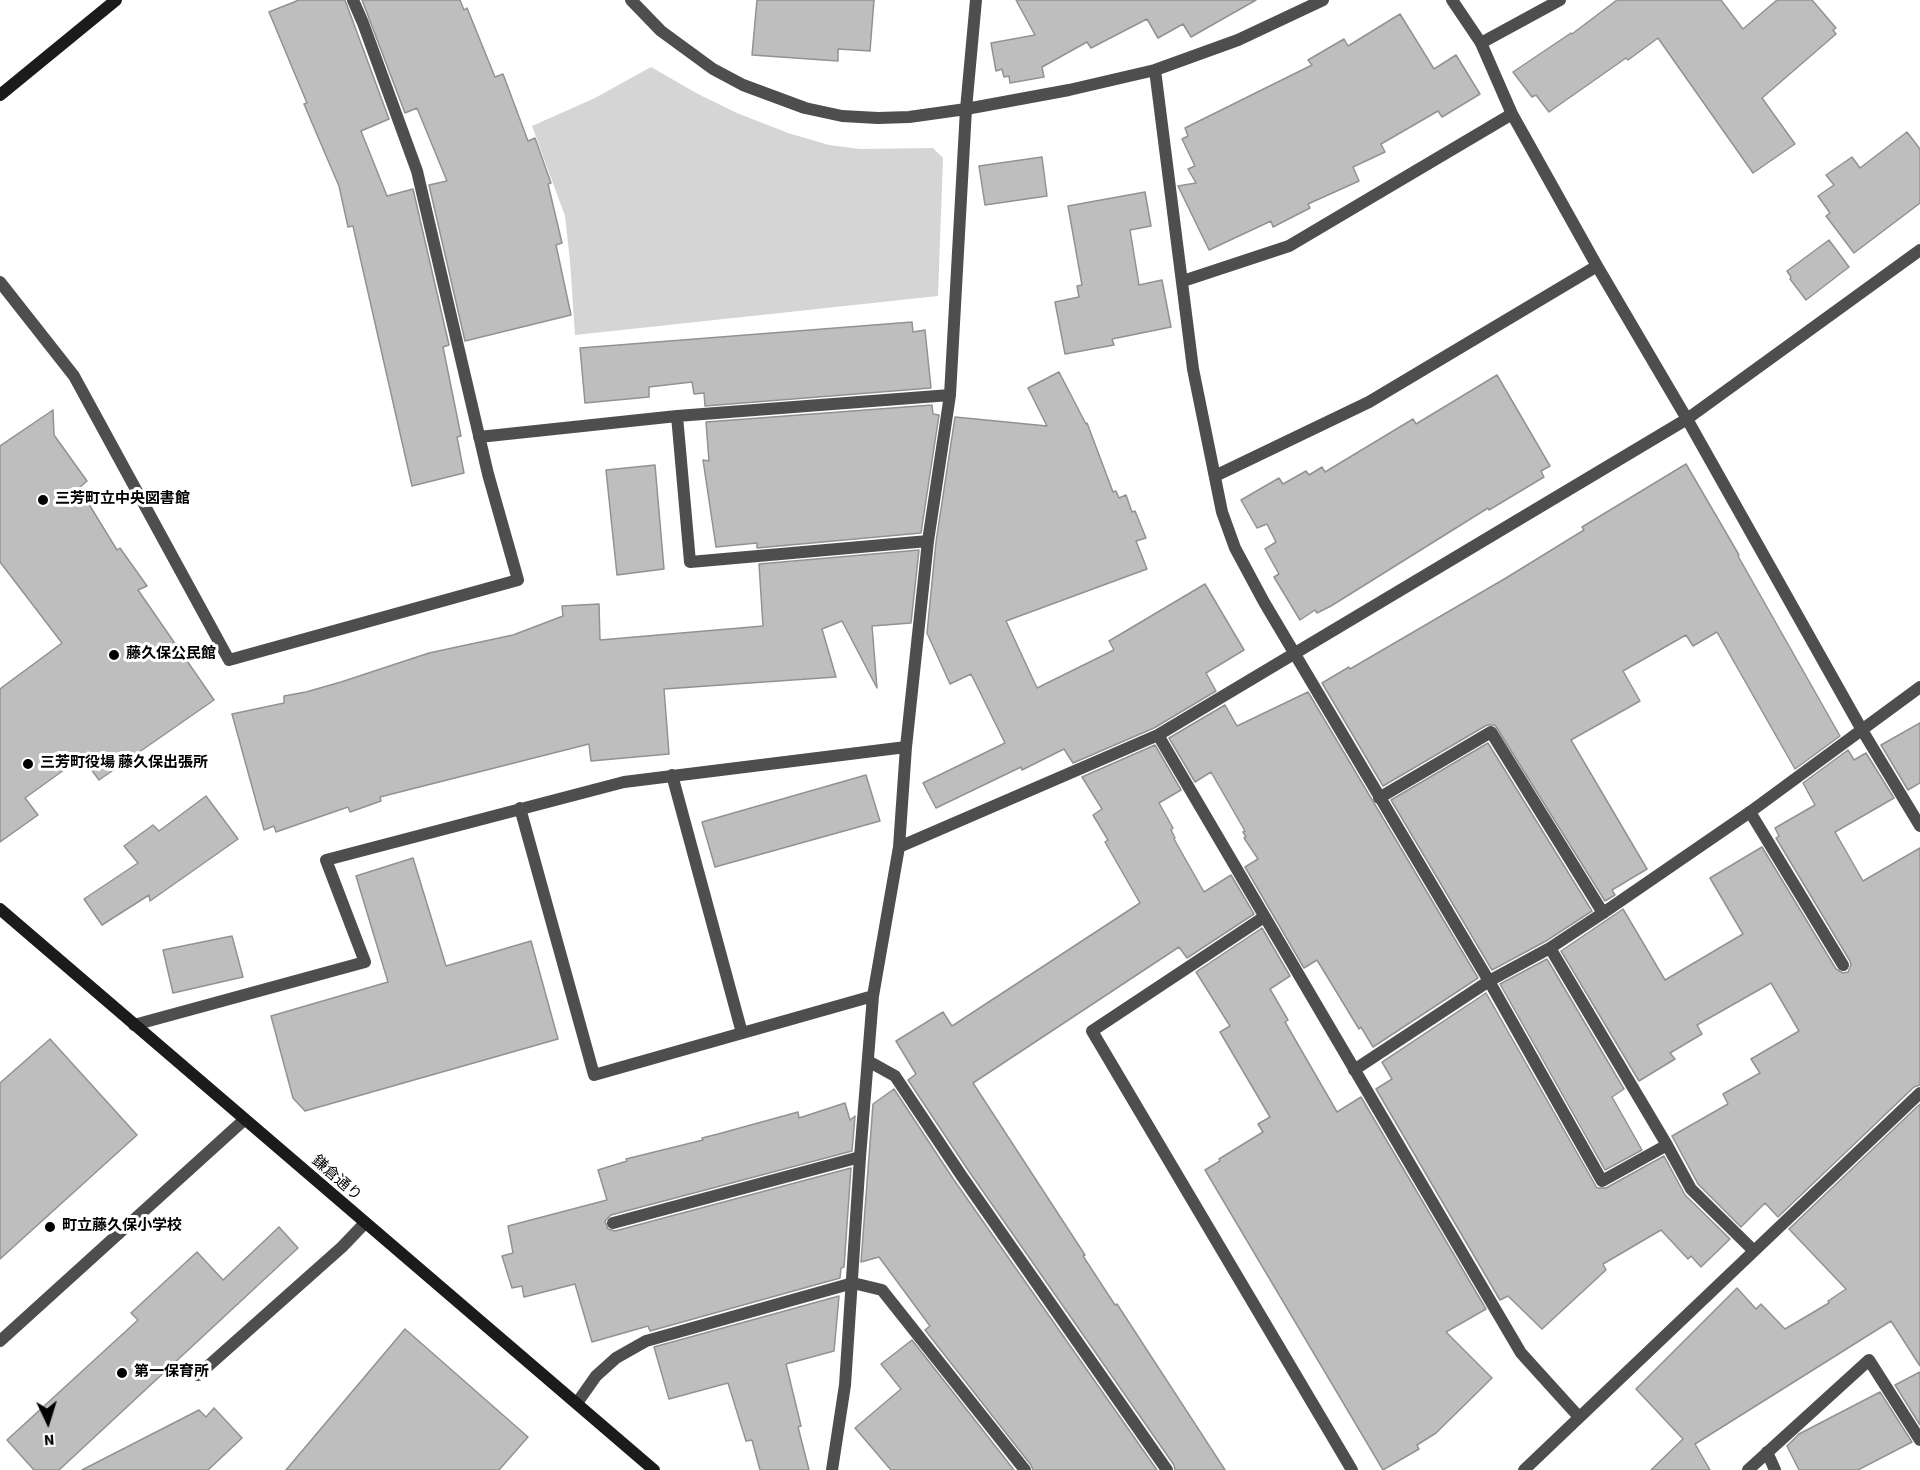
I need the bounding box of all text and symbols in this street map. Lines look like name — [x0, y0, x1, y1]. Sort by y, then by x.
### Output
place label: 三芳町立中央図書館 — [55, 491, 190, 509]
marker: 三芳町立中央図書館 — [36, 493, 50, 507]
place label: 藤久保公民館 — [126, 646, 216, 664]
marker: 藤久保公民館 — [107, 648, 121, 662]
place label: 三芳町役場 藤久保出張所 — [40, 755, 208, 773]
marker: 三芳町役場 藤久保出張所 — [21, 757, 35, 771]
street label: 鎌倉通り — [307, 1153, 365, 1205]
place label: 町立藤久保小学校 — [62, 1218, 182, 1236]
marker: 町立藤久保小学校 — [43, 1220, 57, 1234]
place label: 第一保育所 — [134, 1364, 209, 1382]
marker: 第一保育所 — [115, 1366, 129, 1380]
north arrow — [18, 1392, 78, 1452]
text: N — [43, 1429, 55, 1451]

